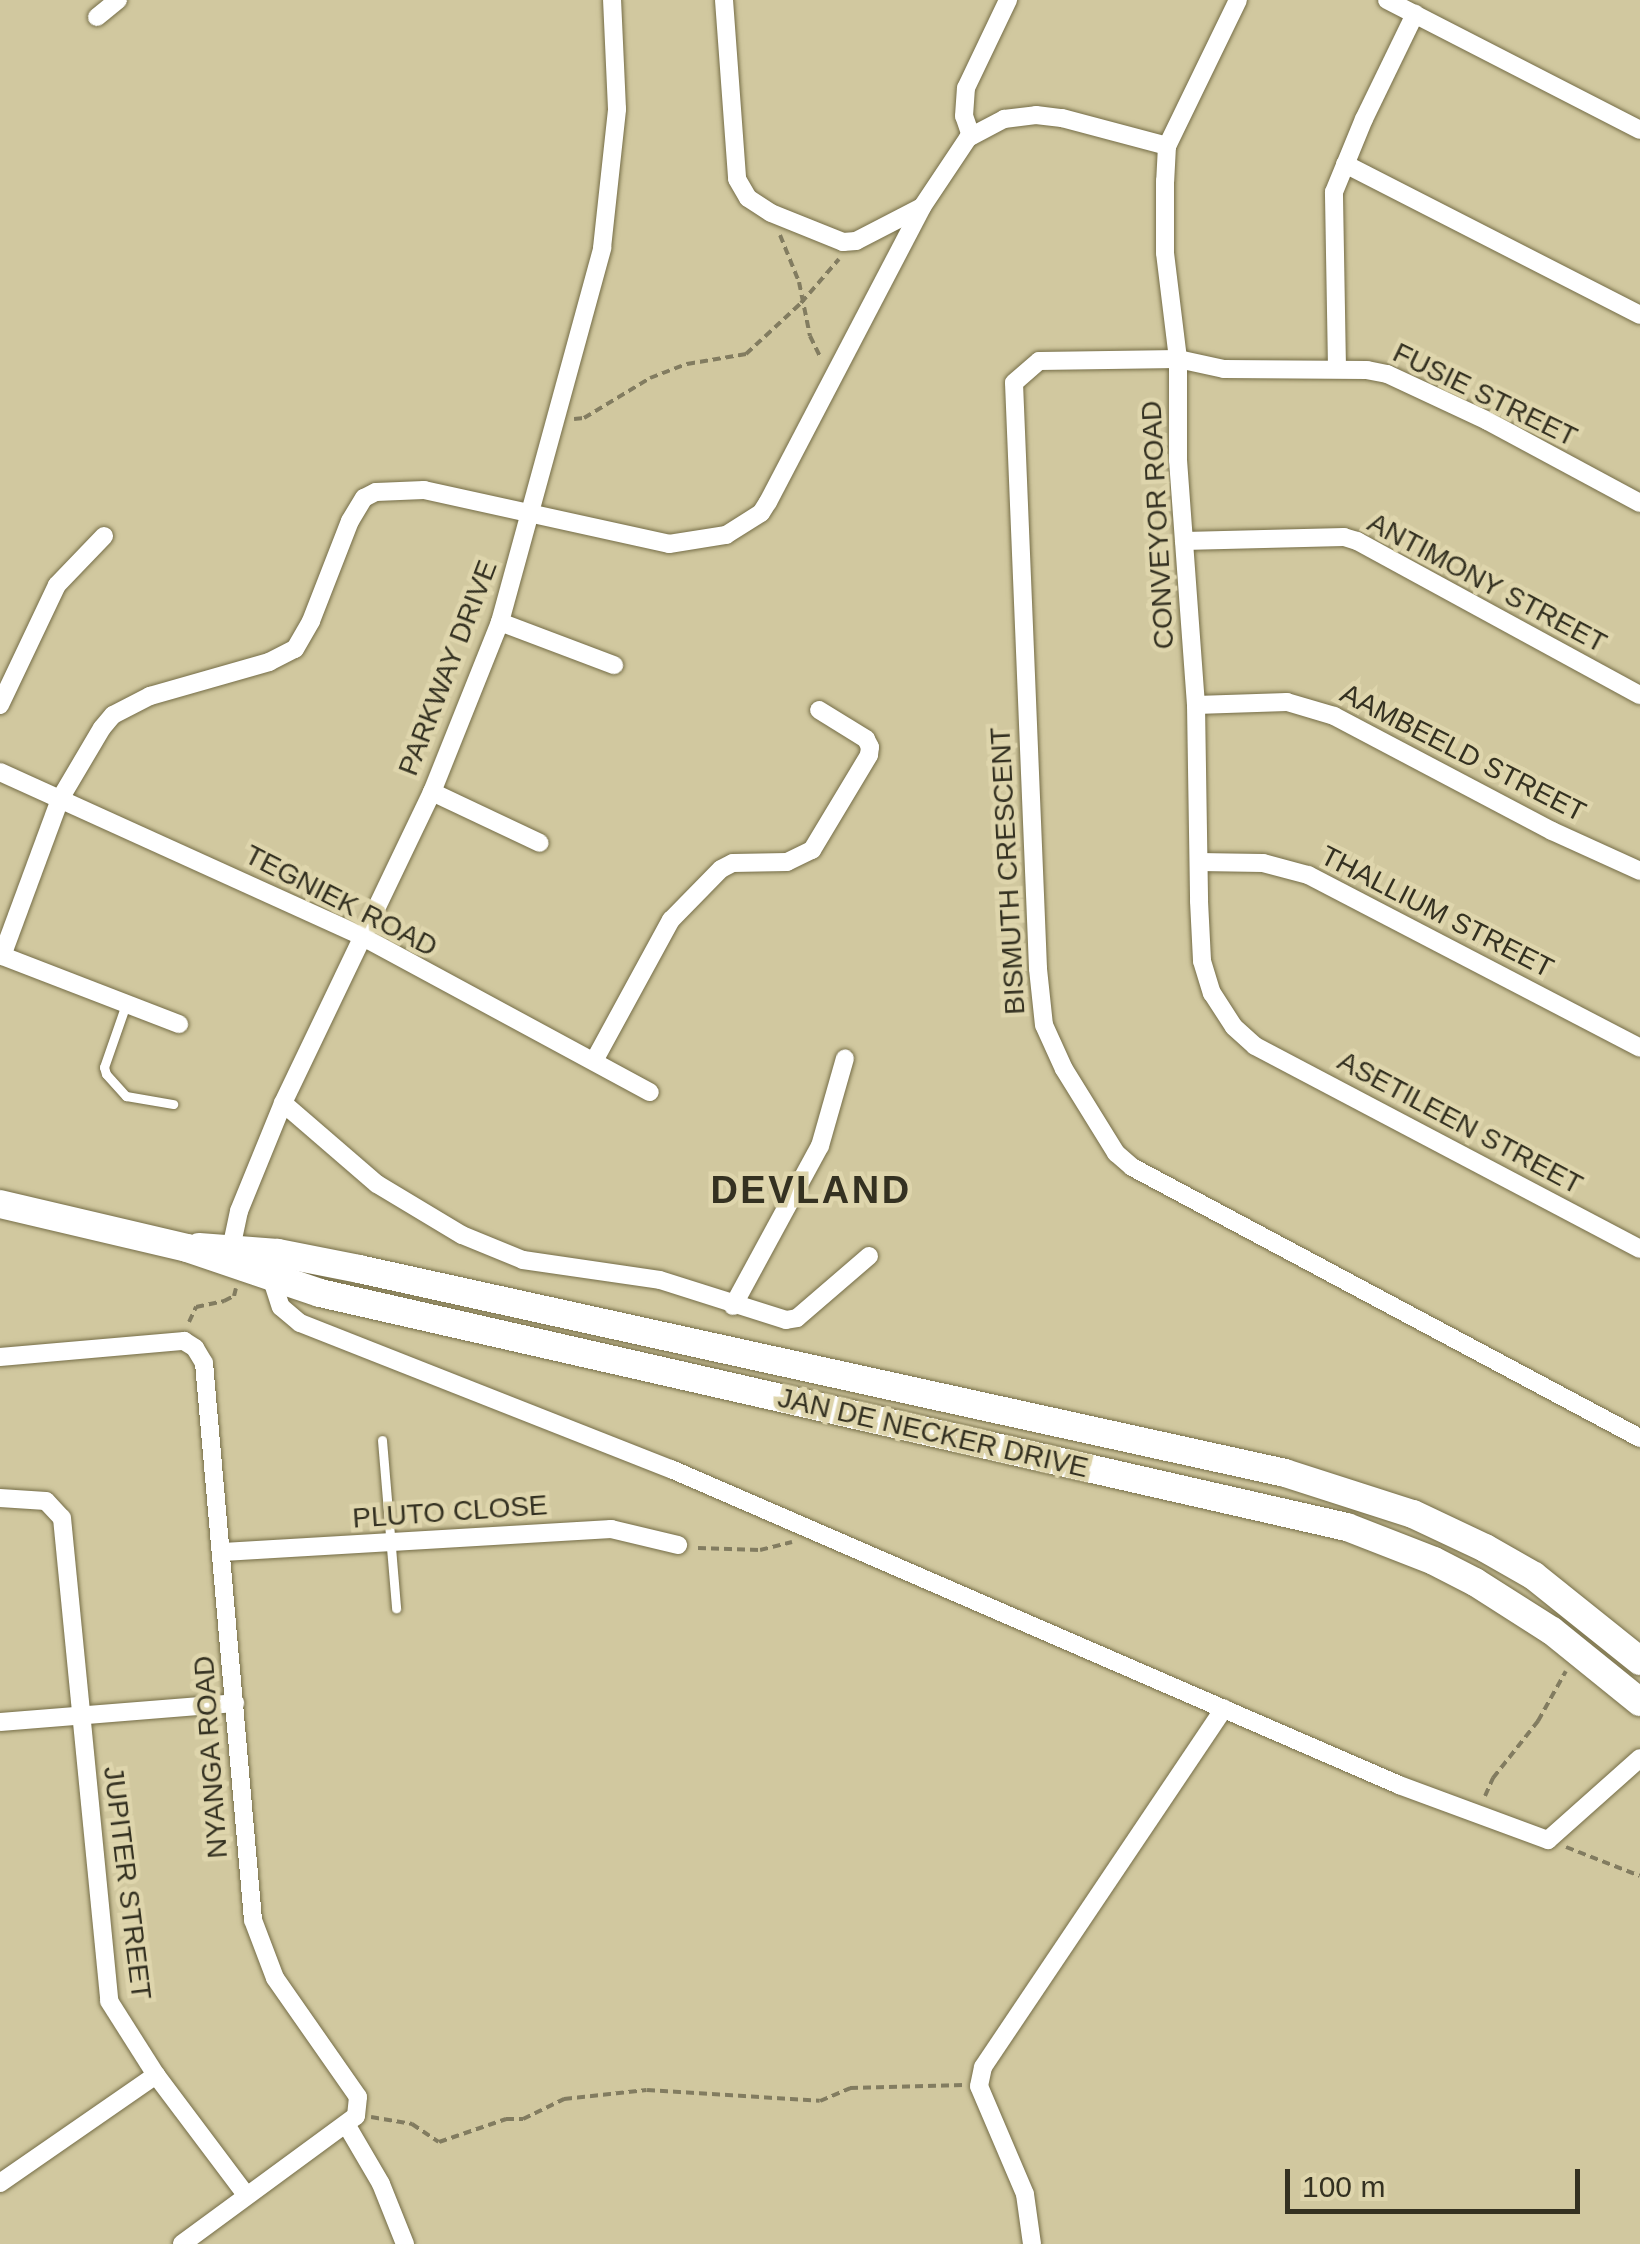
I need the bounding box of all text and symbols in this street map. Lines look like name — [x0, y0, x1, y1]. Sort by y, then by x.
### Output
street label: FUSIE STREET — [1387, 336, 1583, 454]
street label: CONVEYOR ROAD — [1135, 400, 1181, 650]
street label: ANTIMONY STREET — [1362, 506, 1612, 660]
street label: PARKWAY DRIVE — [391, 555, 505, 781]
street label: AAMBEELD STREET — [1335, 677, 1591, 829]
street label: BISMUTH CRESCENT — [984, 726, 1032, 1016]
street label: TEGNIEK ROAD — [239, 838, 443, 964]
street label: THALLIUM STREET — [1315, 839, 1559, 985]
street label: ASETILEEN STREET — [1332, 1044, 1588, 1202]
district label: DEVLAND — [710, 1168, 912, 1214]
street label: JAN DE NECKER DRIVE — [775, 1381, 1091, 1485]
street label: PLUTO CLOSE — [351, 1488, 549, 1536]
street label: NYANGA ROAD — [187, 1654, 235, 1860]
street label: JUPITER STREET — [96, 1764, 158, 2002]
scale bar — [1290, 2149, 1585, 2211]
text: 100 m — [1302, 2170, 1385, 2203]

